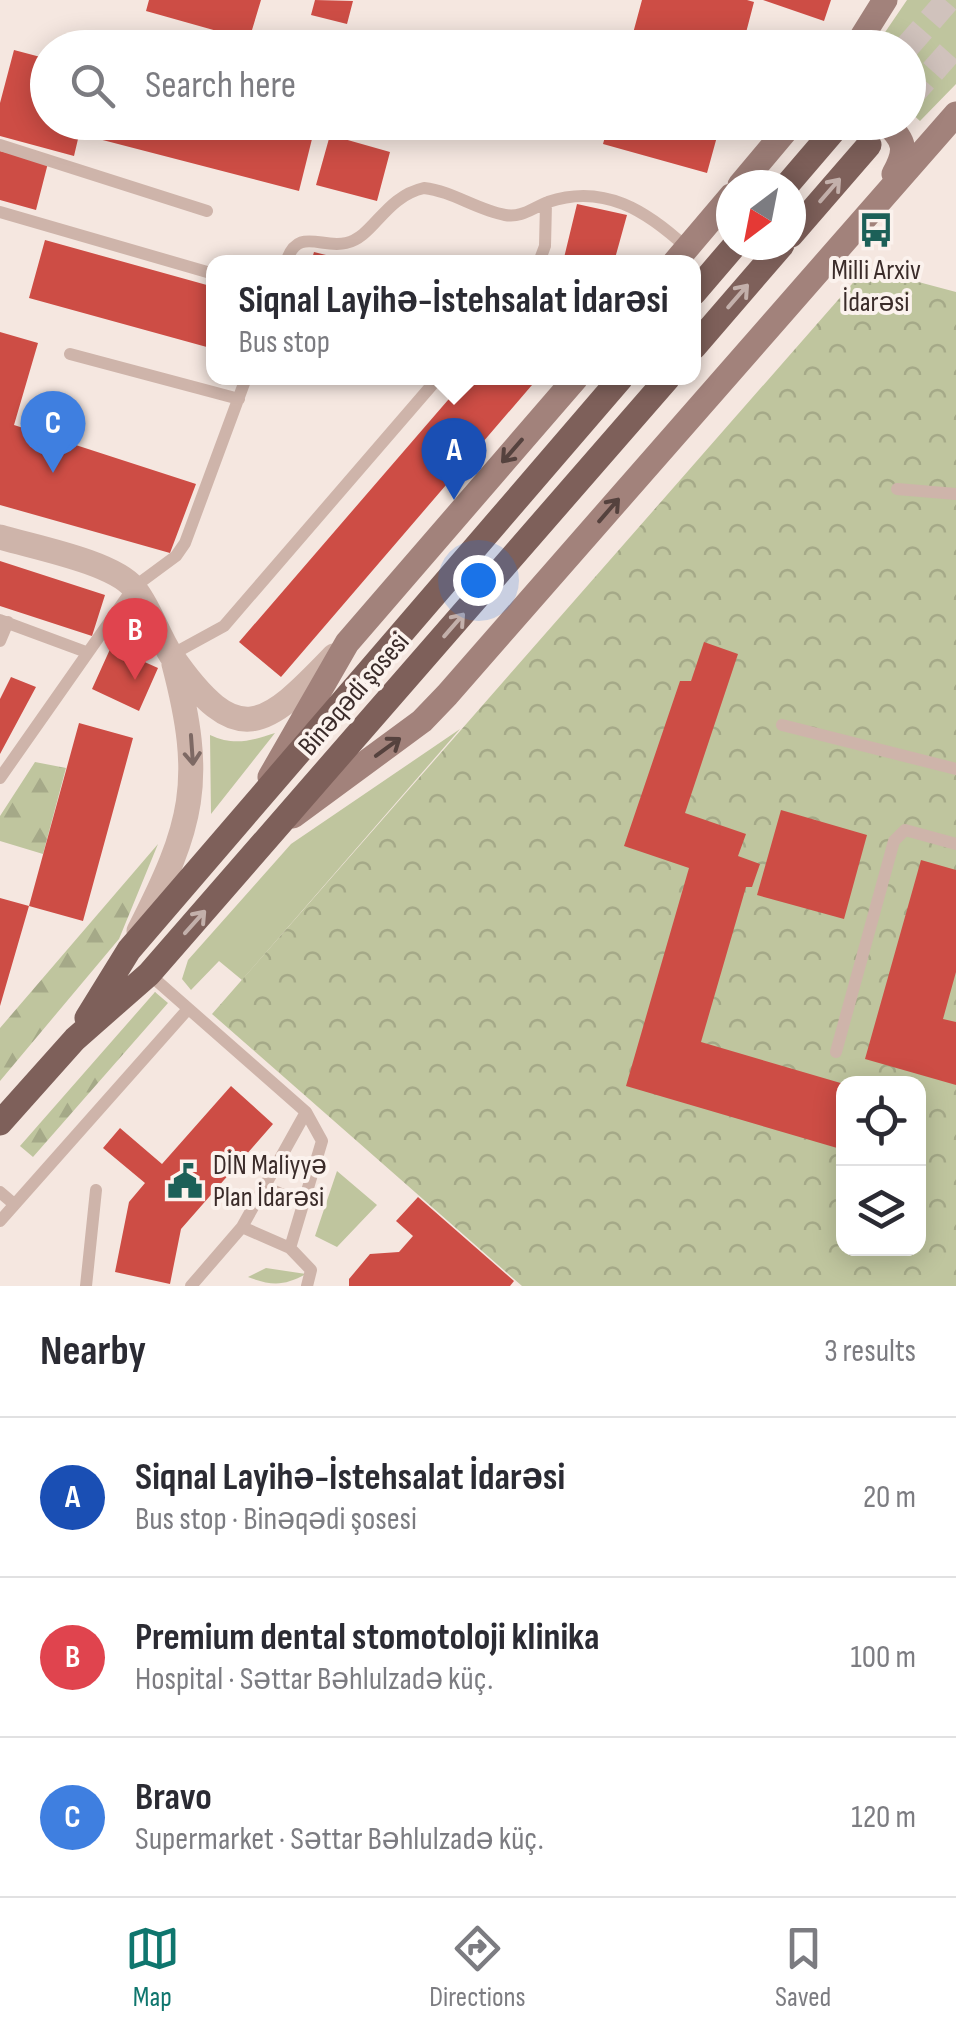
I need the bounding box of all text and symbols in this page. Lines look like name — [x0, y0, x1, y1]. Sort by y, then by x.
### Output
search box — [30, 30, 926, 140]
icon: search — [65, 58, 120, 113]
text: Search here — [145, 63, 296, 108]
north arrow — [716, 170, 806, 260]
one-way arrow — [819, 177, 841, 203]
bus stop icon: Milli Arxiv İdarəsi — [857, 211, 895, 249]
place label: Milli Arxiv İdarəsi — [831, 254, 921, 319]
popup — [206, 255, 701, 385]
text: Siqnal Layihə-İstehsalat İdarəsi — [238, 278, 669, 323]
one-way arrow — [727, 284, 750, 309]
text: Bus stop — [238, 323, 330, 362]
pin: C — [20, 390, 86, 473]
pin: A — [422, 418, 486, 500]
one-way arrow — [501, 438, 523, 464]
one-way arrow — [598, 498, 621, 523]
your location — [453, 555, 504, 606]
pin: B — [102, 598, 168, 680]
one-way arrow — [443, 612, 465, 638]
street label: Binəqədi şosesi — [292, 626, 416, 762]
one-way arrow — [183, 733, 202, 765]
one-way arrow — [374, 736, 401, 757]
one-way arrow — [183, 910, 205, 936]
map controls — [836, 1076, 926, 1256]
button: locate — [836, 1076, 926, 1166]
place label: DİN Maliyyə Plan İdarəsi — [213, 1149, 327, 1214]
public building icon: DİN Maliyyə Plan İdarəsi — [166, 1162, 204, 1200]
button: layers — [836, 1166, 926, 1256]
text: Nearby — [40, 1326, 146, 1377]
text: 3 results — [824, 1332, 916, 1371]
text: Siqnal Layihə-İstehsalat İdarəsi — [135, 1455, 565, 1500]
text: A — [65, 1478, 80, 1517]
text: 20 m — [863, 1478, 916, 1517]
text: Bus stop · Binəqədi şosesi — [135, 1500, 417, 1539]
text: Premium dental stomotoloji klinika — [135, 1615, 600, 1660]
text: B — [65, 1638, 80, 1677]
text: 100 m — [851, 1638, 916, 1677]
text: Hospital · Səttar Bəhlulzadə küç. — [135, 1660, 493, 1699]
text: Bravo — [135, 1775, 212, 1820]
text: C — [64, 1798, 81, 1837]
text: 120 m — [851, 1798, 916, 1837]
text: Supermarket · Səttar Bəhlulzadə küç. — [135, 1820, 544, 1859]
tab: Map — [125, 1921, 180, 2014]
tab: Directions — [429, 1921, 526, 2014]
tab: Saved — [775, 1921, 831, 2014]

